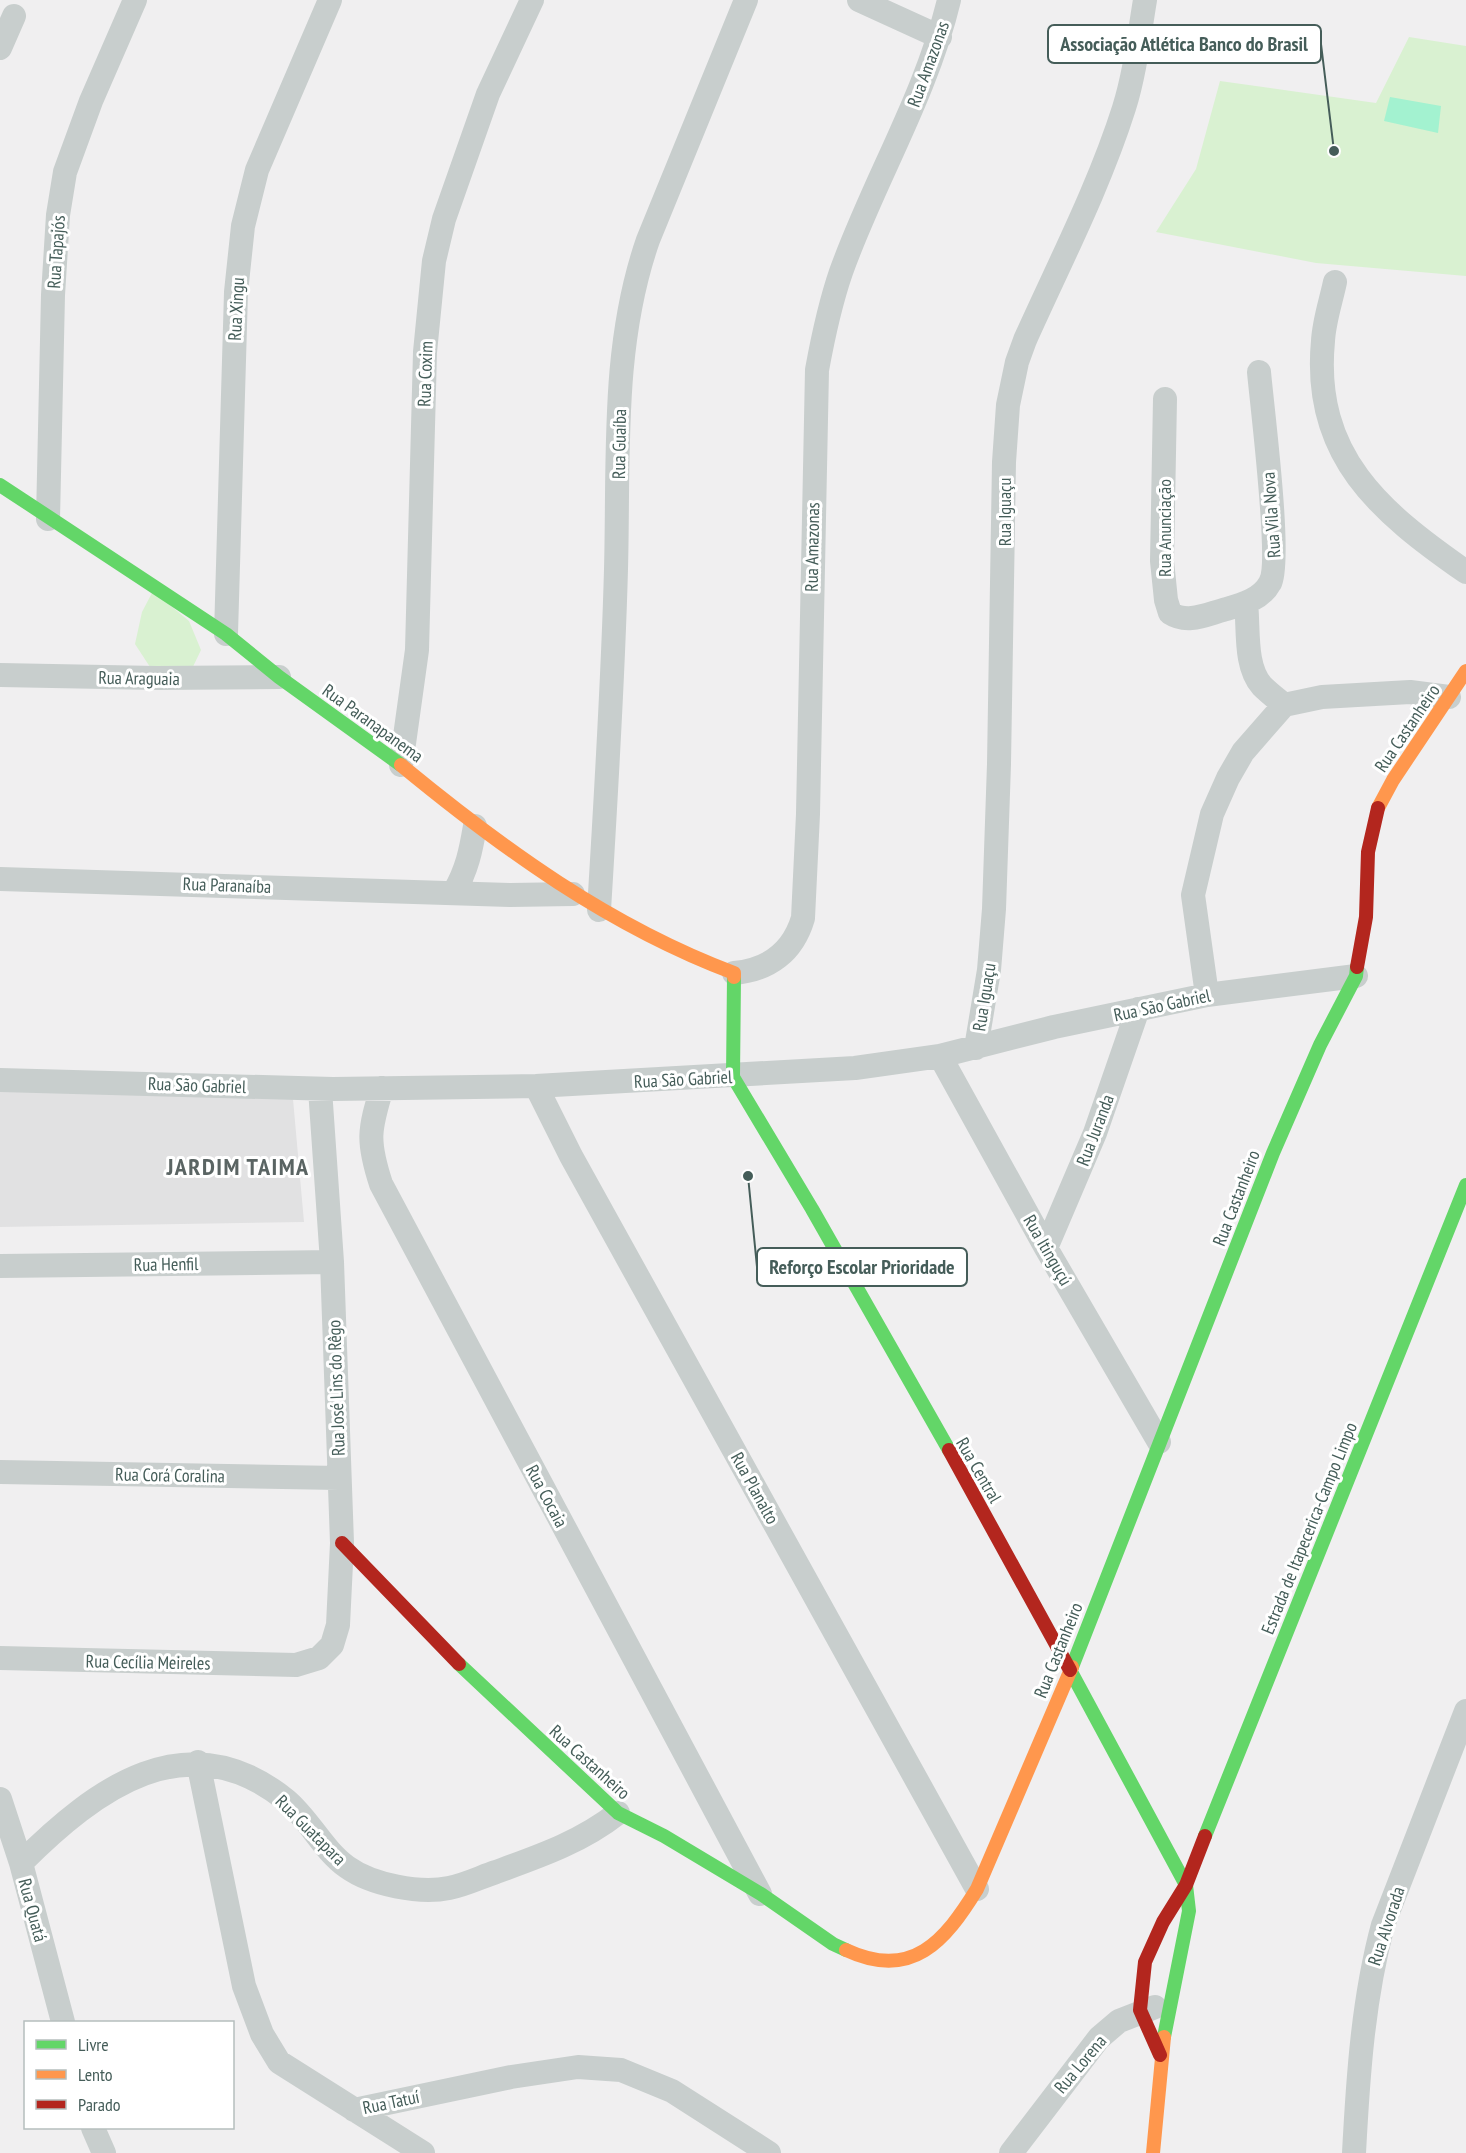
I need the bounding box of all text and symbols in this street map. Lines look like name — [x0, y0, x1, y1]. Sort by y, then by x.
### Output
street label: Rua Amazonas — [902, 18, 954, 110]
callout: Associação Atlética Banco do Brasil — [1048, 25, 1321, 63]
text: Associação Atlética Banco do Brasil — [1059, 31, 1308, 57]
street label: Rua Tapajós — [42, 215, 70, 289]
street label: Rua Xingu — [223, 277, 249, 341]
street label: Rua Coxim — [412, 341, 438, 407]
street label: Rua Guaíba — [607, 409, 631, 479]
street label: Rua Vila Nova — [1257, 471, 1285, 559]
street label: Rua Iguaçu — [993, 478, 1016, 546]
street label: Rua Anunciação — [1153, 479, 1176, 577]
street label: Rua Amazonas — [800, 502, 824, 592]
street label: Rua Araguaia — [98, 666, 180, 690]
street label: Rua Paranapanema — [318, 679, 428, 767]
street label: Rua Castanheiro — [1369, 680, 1445, 776]
street label: Rua Paranaíba — [182, 872, 272, 898]
street label: Rua Iguaçu — [967, 961, 1001, 1033]
street label: Rua São Gabriel — [1112, 983, 1213, 1026]
street label: Rua São Gabriel — [633, 1065, 733, 1093]
street label: Rua São Gabriel — [147, 1072, 247, 1098]
street label: Rua Juranda — [1071, 1091, 1119, 1169]
street label: Rua Castanheiro — [1207, 1147, 1265, 1249]
district label: JARDIM TAIMA — [165, 1151, 310, 1182]
street label: Rua Itinguçú — [1018, 1210, 1078, 1290]
callout: Reforço Escolar Prioridade — [757, 1248, 967, 1286]
street label: Rua Henfil — [134, 1252, 199, 1276]
text: Reforço Escolar Prioridade — [769, 1254, 955, 1280]
street label: Rua José Lins do Rêgo — [322, 1319, 350, 1456]
street label: Estrada de Itapecerica-Campo Limpo — [1256, 1418, 1362, 1637]
street label: Rua Central — [951, 1433, 1007, 1508]
street label: Rua Planalto — [726, 1448, 784, 1528]
street label: Rua Cocaia — [521, 1461, 573, 1531]
street label: Rua Corá Coralina — [115, 1463, 225, 1487]
street label: Rua Castanheiro — [1028, 1599, 1088, 1701]
street label: Rua Cecília Meireles — [85, 1649, 211, 1675]
street label: Rua Castanheiro — [545, 1720, 635, 1804]
street label: Rua Guatapara — [271, 1790, 351, 1870]
street label: Rua Quatá — [14, 1876, 52, 1944]
street label: Rua Alvorada — [1362, 1884, 1410, 1968]
legend — [24, 2021, 234, 2129]
street label: Rua Lorena — [1049, 2030, 1111, 2098]
text: Livre — [78, 2033, 109, 2056]
text: Lento — [78, 2063, 113, 2086]
street label: Rua Tatuí — [361, 2085, 422, 2119]
text: Parado — [78, 2093, 121, 2116]

